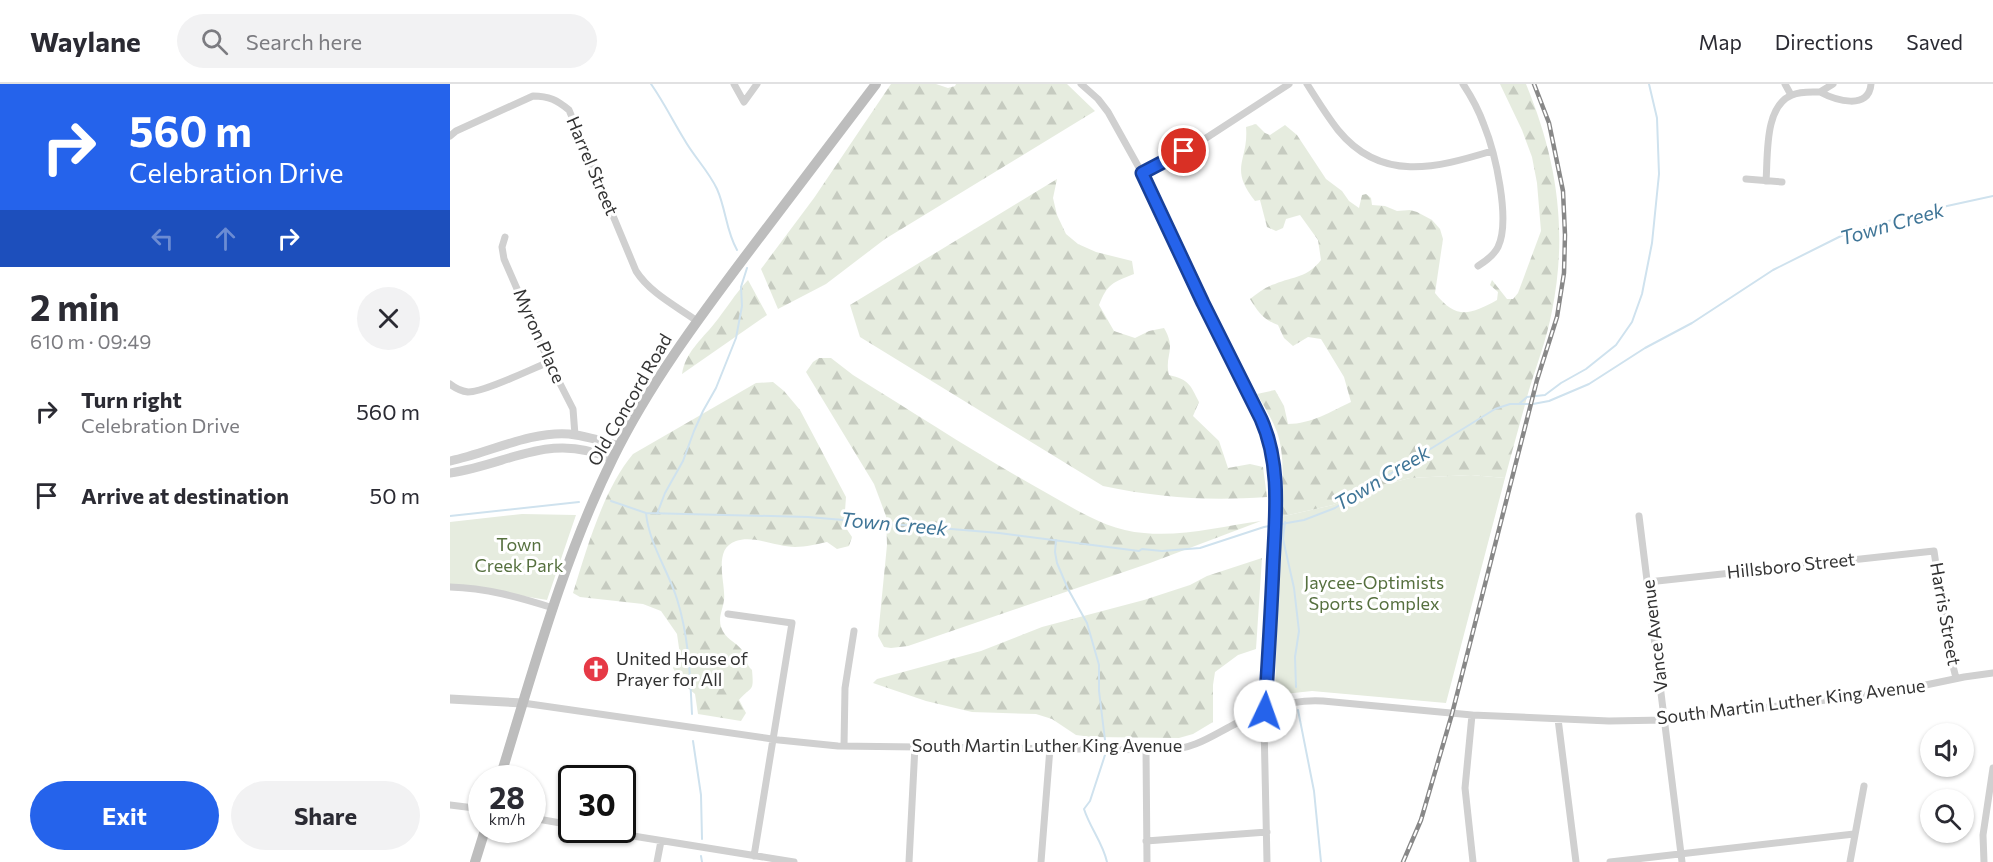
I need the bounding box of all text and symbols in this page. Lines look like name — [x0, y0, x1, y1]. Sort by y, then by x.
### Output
search box — [177, 14, 597, 68]
text: Waylane — [30, 24, 141, 58]
icon: search — [198, 25, 231, 58]
text: Search here — [246, 28, 362, 55]
text: Map — [1699, 29, 1742, 54]
text: Directions — [1775, 29, 1873, 54]
text: Saved — [1906, 29, 1963, 54]
text: 560 m — [129, 104, 252, 156]
icon: right — [30, 108, 108, 186]
street label: Harrel Street — [562, 113, 624, 218]
pin — [1158, 125, 1209, 176]
icon: arrive — [1167, 134, 1200, 167]
text: Celebration Drive — [129, 156, 343, 189]
water label: Town Creek — [1837, 196, 1948, 249]
icon: left — [146, 222, 179, 255]
icon: ahead — [209, 222, 242, 255]
icon: right — [272, 222, 305, 255]
text: 2 min — [30, 284, 120, 328]
street label: Myron Place — [509, 285, 571, 386]
button: close — [357, 287, 420, 350]
text: 610 m · 09:49 — [30, 329, 151, 353]
street label: Old Concord Road — [582, 330, 676, 469]
text: Turn right — [81, 386, 182, 413]
icon: right — [30, 395, 63, 428]
text: 560 m — [356, 398, 420, 425]
text: Celebration Drive — [81, 413, 240, 437]
water label: Town Creek — [1329, 439, 1435, 515]
icon: arrive — [30, 479, 63, 512]
text: Arrive at destination — [81, 482, 289, 509]
text: 50 m — [370, 482, 420, 509]
water label: Town Creek — [840, 506, 950, 540]
park label: Town Creek Park — [474, 533, 564, 576]
street label: Hillsboro Street — [1726, 547, 1856, 583]
street label: Harris Street — [1926, 560, 1966, 667]
park label: Jaycee-Optimists Sports Complex — [1304, 571, 1444, 614]
street label: Vance Avenue — [1636, 579, 1672, 694]
place label: United House of Prayer for All — [616, 647, 749, 690]
church icon: United House of Prayer for All — [581, 654, 611, 684]
street label: South Martin Luther King Avenue — [1655, 674, 1926, 728]
position arrow — [1233, 679, 1297, 743]
map controls — [1920, 723, 1974, 843]
button: sound — [1920, 723, 1974, 777]
street label: South Martin Luther King Avenue — [912, 734, 1182, 756]
speed limit sign: 30 — [558, 765, 636, 843]
text: 28 — [489, 778, 525, 815]
button: Exit — [30, 781, 219, 850]
button: Share — [231, 781, 420, 850]
button: search — [1920, 789, 1974, 843]
text: km/h — [489, 810, 525, 828]

